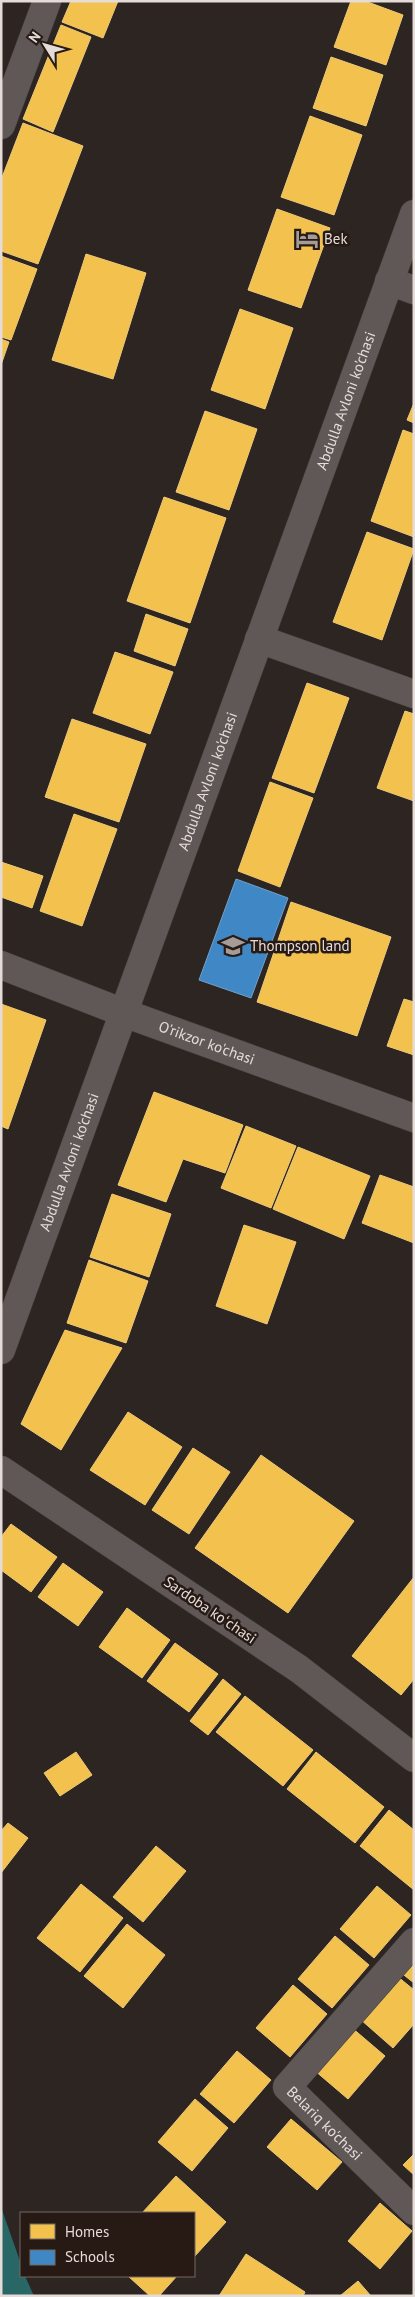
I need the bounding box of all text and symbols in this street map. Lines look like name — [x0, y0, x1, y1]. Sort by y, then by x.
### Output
north arrow — [20, 20, 70, 70]
text: N — [25, 28, 45, 46]
hotel icon: Bek — [294, 226, 320, 252]
place label: Bek — [324, 229, 348, 248]
street label: Abdulla Avloni ko'chasi — [312, 329, 379, 472]
street label: Abdulla Avloni ko'chasi — [173, 709, 241, 853]
school or university icon: Thompson land — [220, 933, 246, 959]
place label: Thompson land — [250, 936, 350, 955]
street label: O'rikzor ko'chasi — [156, 1016, 258, 1069]
street label: Abdulla Avloni ko'chasi — [35, 1090, 103, 1234]
street label: Sardoba koʻchasi — [160, 1572, 260, 1647]
street label: Belariq ko'chasi — [283, 2082, 367, 2164]
legend — [20, 2212, 195, 2277]
text: Homes — [65, 2222, 109, 2241]
text: Schools — [65, 2247, 115, 2266]

